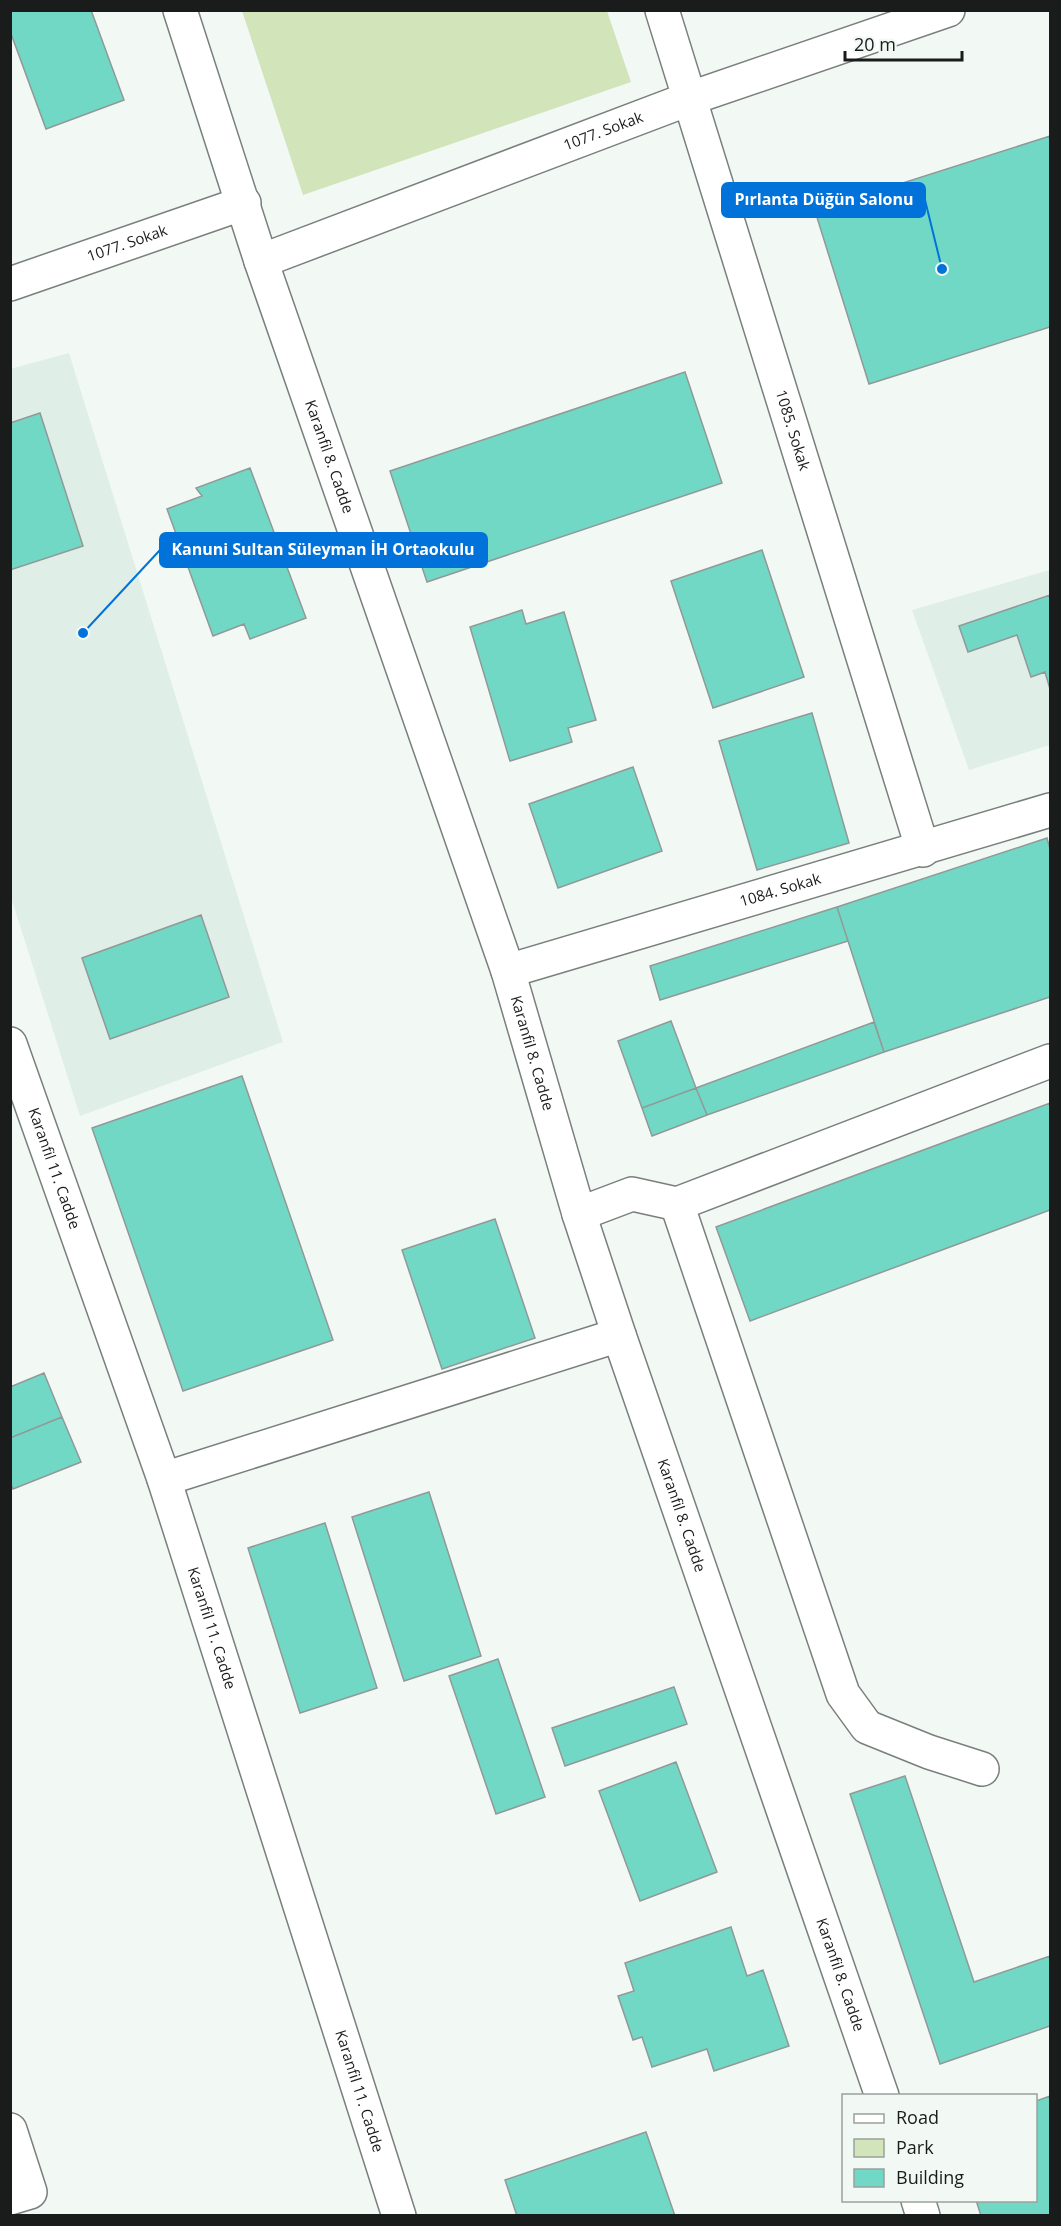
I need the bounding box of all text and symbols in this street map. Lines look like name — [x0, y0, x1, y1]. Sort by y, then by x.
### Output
scale bar — [845, 24, 962, 62]
text: 20 m — [854, 32, 896, 56]
street label: 1077. Sokak — [560, 106, 646, 154]
callout: Pırlanta Düğün Salonu — [722, 183, 925, 217]
text: Pırlanta Düğün Salonu — [735, 188, 913, 210]
street label: 1077. Sokak — [84, 219, 170, 266]
street label: 1085. Sokak — [772, 387, 815, 473]
street label: Karanfil 8. Cadde — [301, 397, 359, 516]
callout: Kanuni Sultan Süleyman İH Ortaokulu — [160, 533, 487, 567]
text: Kanuni Sultan Süleyman İH Ortaokulu — [171, 538, 475, 560]
street label: 1084. Sokak — [737, 868, 823, 911]
street label: Karanfil 8. Cadde — [507, 993, 559, 1113]
street label: Karanfil 11. Cadde — [24, 1105, 86, 1231]
street label: Karanfil 8. Cadde — [653, 1456, 711, 1575]
street label: Karanfil 11. Cadde — [184, 1564, 241, 1692]
street label: Karanfil 8. Cadde — [812, 1915, 870, 2034]
street label: Karanfil 11. Cadde — [331, 2027, 389, 2155]
legend — [842, 2094, 1037, 2202]
text: Road — [896, 2105, 939, 2129]
text: Park — [896, 2135, 934, 2159]
text: Building — [896, 2165, 964, 2189]

